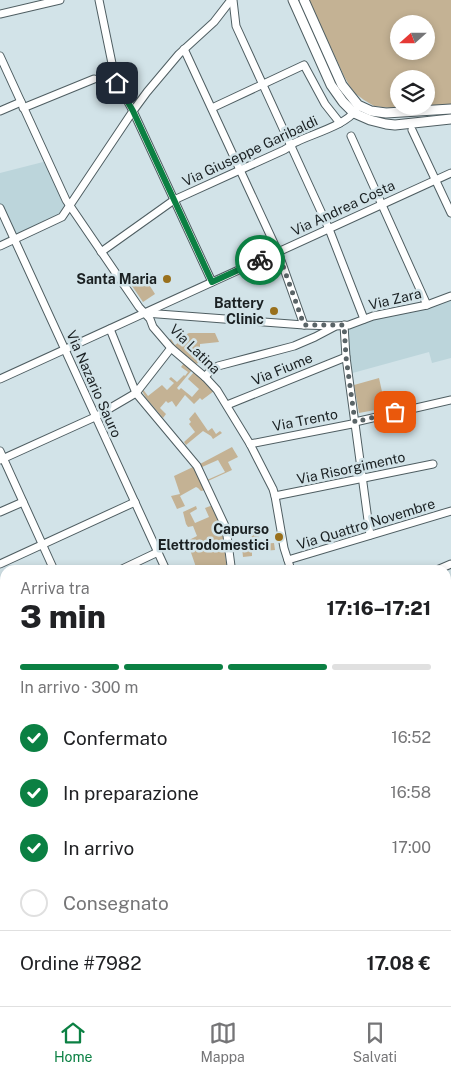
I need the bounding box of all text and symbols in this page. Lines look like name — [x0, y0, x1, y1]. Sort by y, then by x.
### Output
north arrow — [390, 15, 435, 60]
map controls — [390, 15, 435, 115]
pin — [96, 62, 138, 104]
icon: home — [103, 69, 131, 97]
button: layers — [390, 70, 435, 115]
street label: Via Giuseppe Garibaldi — [180, 113, 320, 189]
street label: Via Andrea Costa — [289, 177, 397, 239]
courier — [235, 235, 285, 285]
icon: bike — [246, 246, 274, 274]
place label: Santa Maria — [76, 271, 157, 287]
marker: Santa Maria — [161, 273, 173, 285]
street label: Via Zara — [367, 285, 423, 313]
place label: Battery Clinic — [214, 295, 264, 327]
marker: Battery Clinic — [268, 305, 280, 317]
street label: Via Latina — [166, 321, 224, 377]
street label: Via Nazario Sauro — [63, 328, 125, 440]
street label: Via Fiume — [249, 350, 315, 388]
pin — [374, 391, 416, 433]
icon: bag — [381, 398, 409, 426]
street label: Via Trento — [271, 406, 339, 434]
street label: Via Risorgimento — [295, 449, 407, 487]
street label: Via Quattro Novembre — [295, 495, 437, 553]
place label: Capurso Elettrodomestici — [158, 521, 269, 553]
marker: Capurso Elettrodomestici — [273, 531, 285, 543]
text: Arriva tra — [20, 579, 90, 598]
text: 17:16–17:21 — [326, 597, 431, 619]
text: 3 min — [20, 598, 106, 635]
text: In arrivo · 300 m — [20, 678, 138, 697]
icon: check — [20, 724, 48, 752]
text: Confermato — [63, 727, 167, 749]
text: 16:52 — [391, 728, 431, 747]
icon: check — [20, 779, 48, 807]
text: In preparazione — [63, 782, 199, 804]
text: 16:58 — [390, 783, 431, 802]
icon: check — [20, 834, 48, 862]
text: In arrivo — [63, 837, 134, 859]
text: 17:00 — [392, 838, 431, 857]
text: Consegnato — [63, 892, 169, 914]
text: Ordine #7982 — [20, 952, 141, 974]
text: 17.08 € — [366, 952, 431, 974]
tab: Home — [54, 1019, 93, 1065]
tab: Mappa — [200, 1019, 245, 1065]
tab: Salvati — [353, 1019, 397, 1065]

